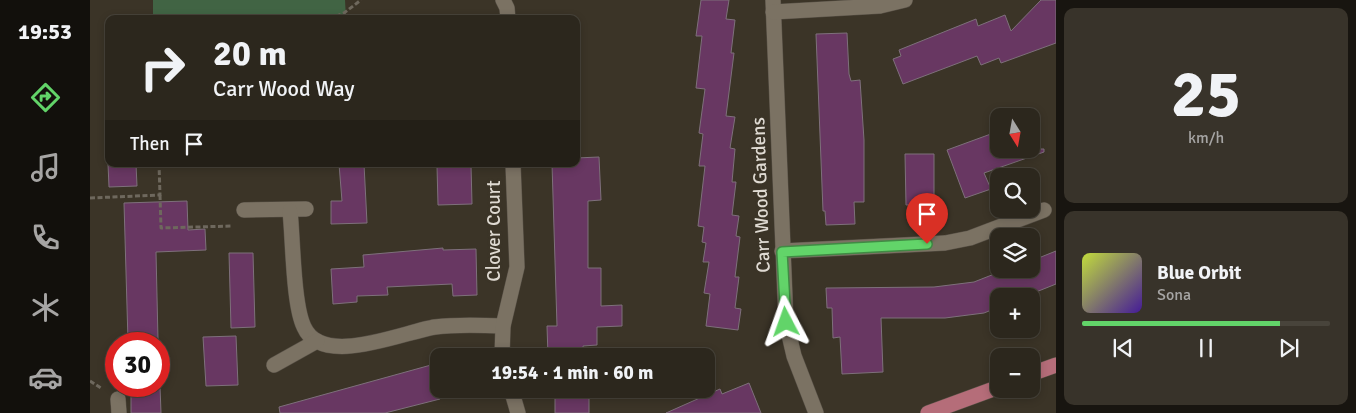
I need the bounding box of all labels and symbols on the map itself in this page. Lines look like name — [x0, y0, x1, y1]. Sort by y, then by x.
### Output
north arrow — [990, 108, 1040, 158]
street label: Carr Wood Gardens — [746, 117, 776, 273]
street label: Clover Court — [482, 180, 506, 282]
pin — [906, 193, 948, 244]
position arrow — [759, 295, 811, 347]
speed limit sign: 30 — [105, 332, 170, 397]

